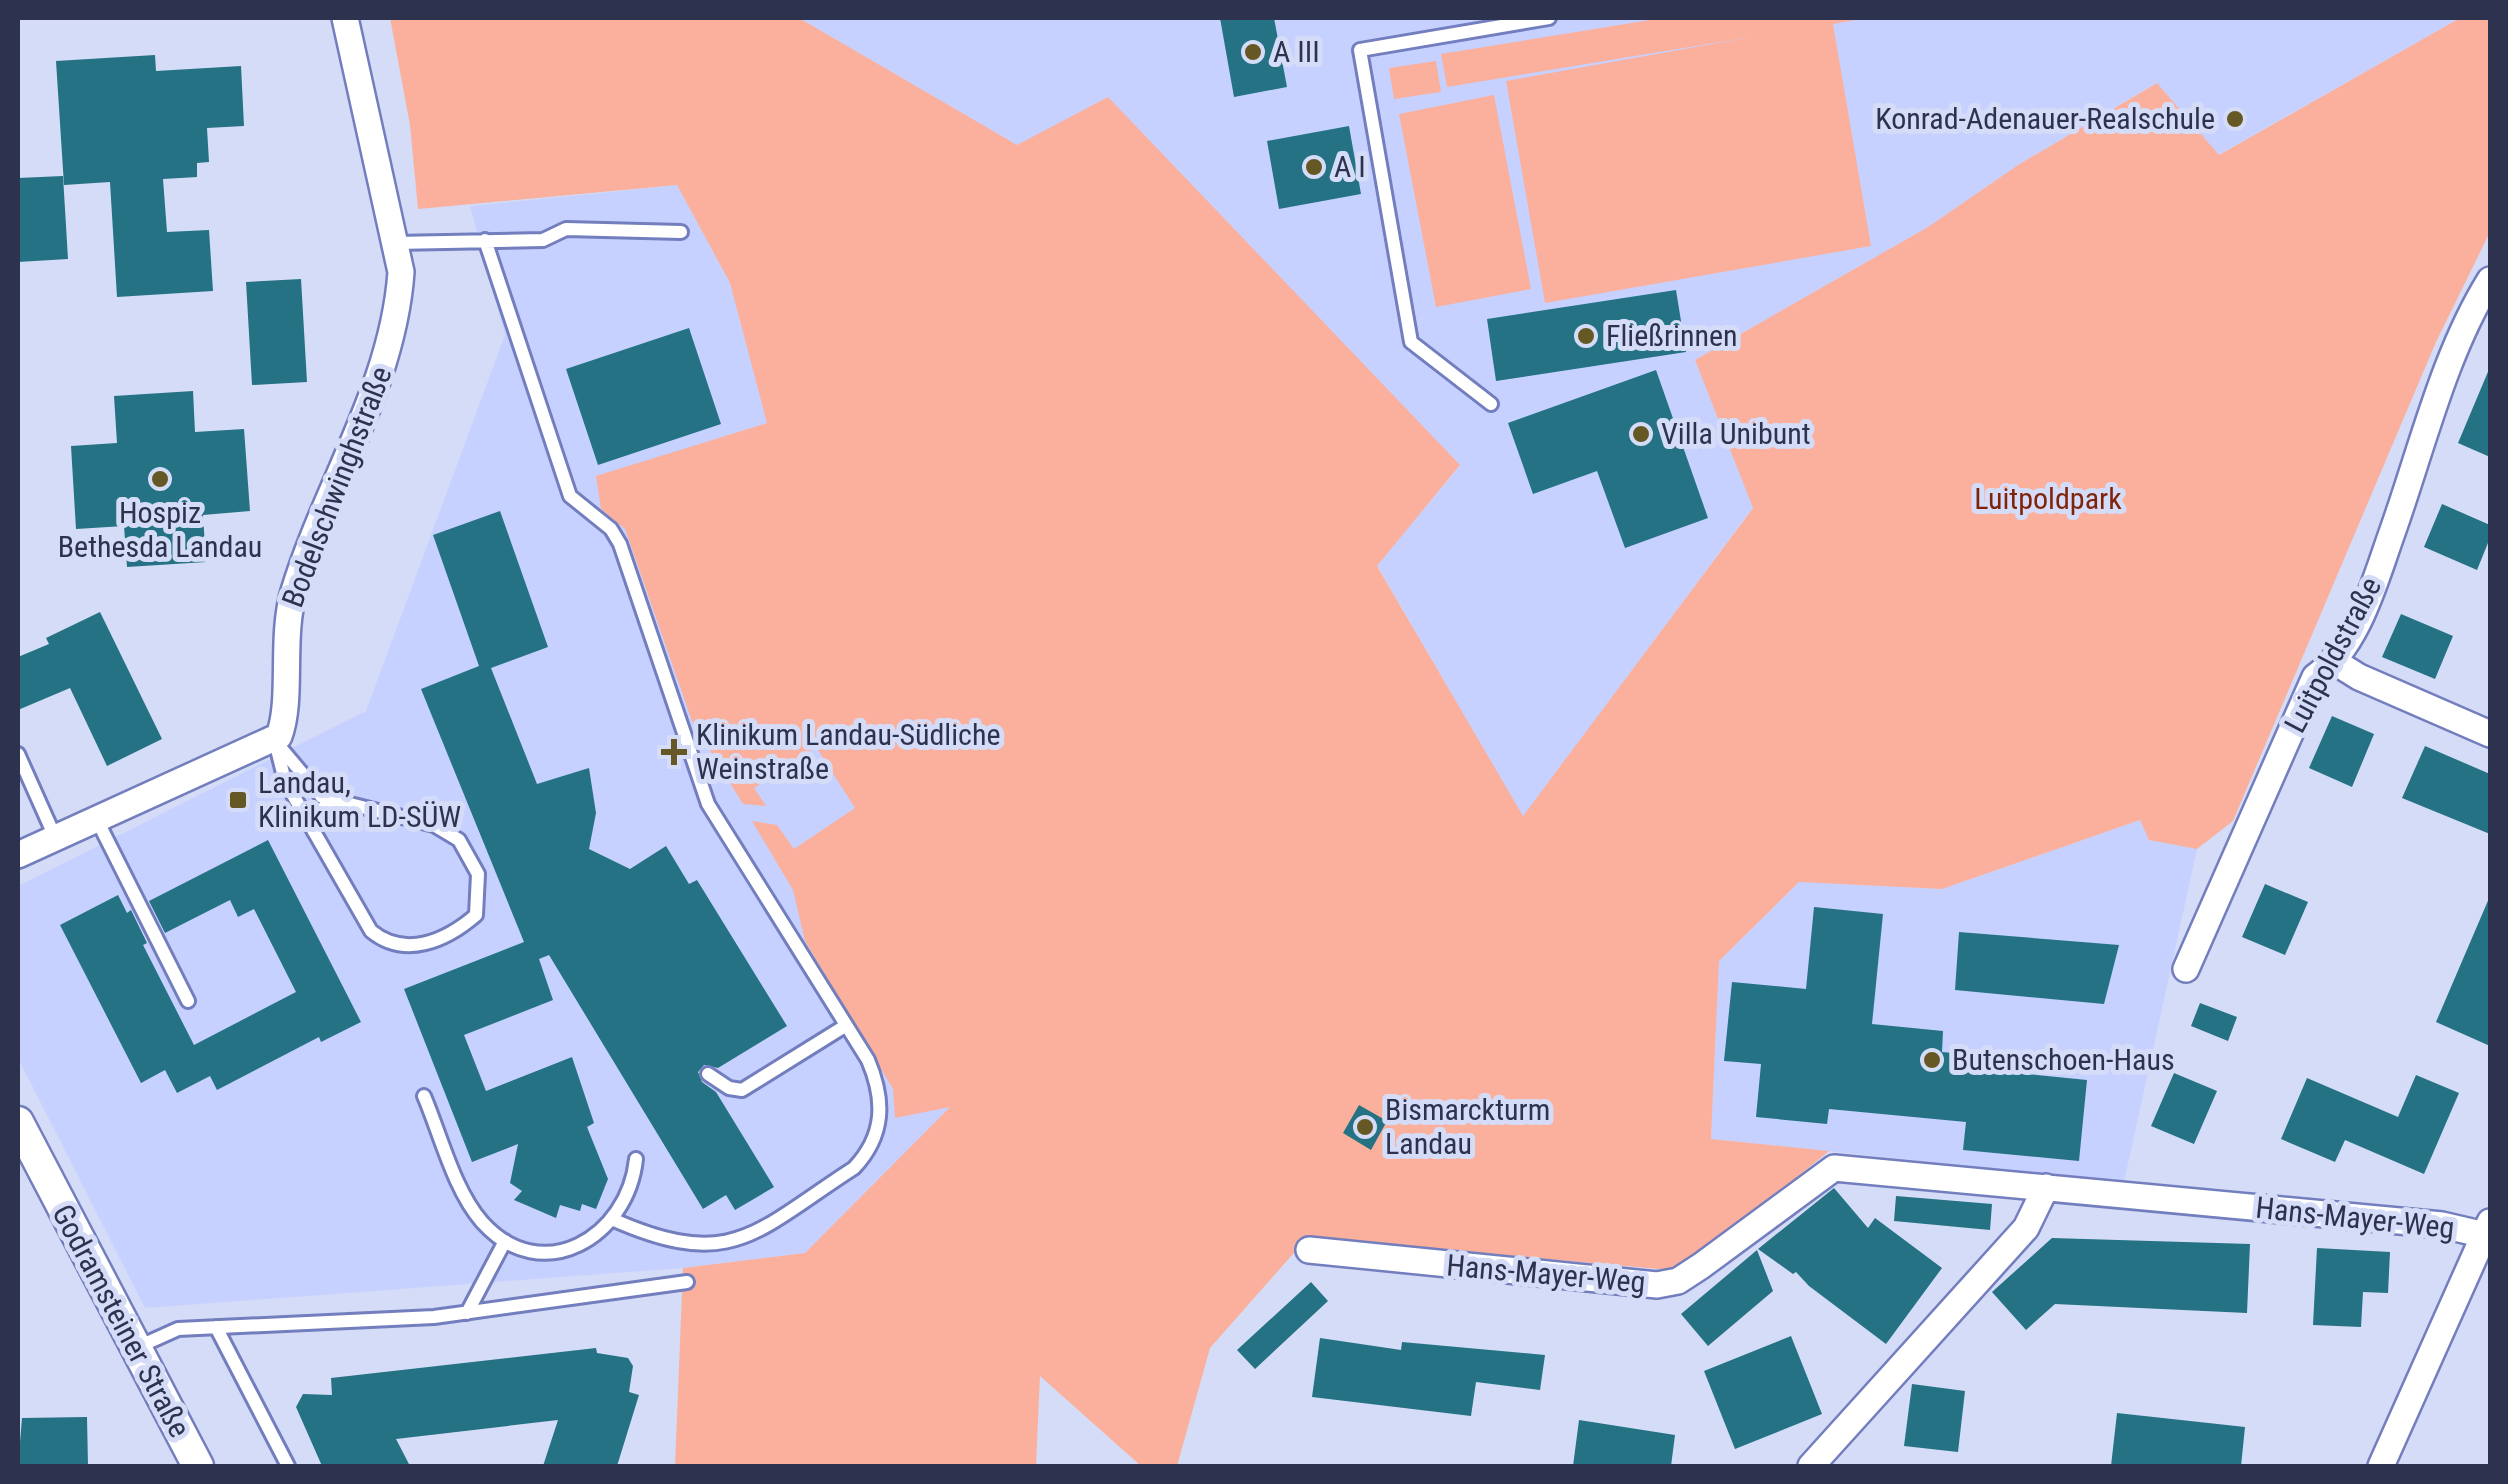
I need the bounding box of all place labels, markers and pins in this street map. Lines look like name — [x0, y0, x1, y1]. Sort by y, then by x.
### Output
place label: A III — [1273, 34, 1320, 69]
marker: A III — [1242, 41, 1264, 63]
place label: Konrad-Adenauer-Realschule — [1875, 101, 2215, 136]
marker: Konrad-Adenauer-Realschule — [2224, 108, 2246, 130]
place label: A I — [1334, 149, 1366, 184]
marker: A I — [1303, 156, 1325, 178]
place label: Fließrinnen — [1606, 318, 1738, 353]
marker: Fließrinnen — [1575, 325, 1597, 347]
place label: Villa Unibunt — [1661, 416, 1811, 451]
marker: Villa Unibunt — [1630, 423, 1652, 445]
marker: Hospiz Bethesda Landau — [149, 468, 171, 490]
place label: Hospiz Bethesda Landau — [58, 495, 262, 564]
place label: Klinikum Landau-Südliche Weinstraße — [696, 717, 1001, 786]
marker: Klinikum Landau-Südliche Weinstraße — [661, 739, 687, 765]
place label: Landau, Klinikum LD-SÜW — [258, 765, 461, 834]
marker: Landau, Klinikum LD-SÜW — [227, 789, 249, 811]
place label: Butenschoen-Haus — [1952, 1042, 2175, 1077]
marker: Butenschoen-Haus — [1921, 1049, 1943, 1071]
place label: Bismarckturm Landau — [1385, 1092, 1550, 1161]
marker: Bismarckturm Landau — [1354, 1116, 1376, 1138]

